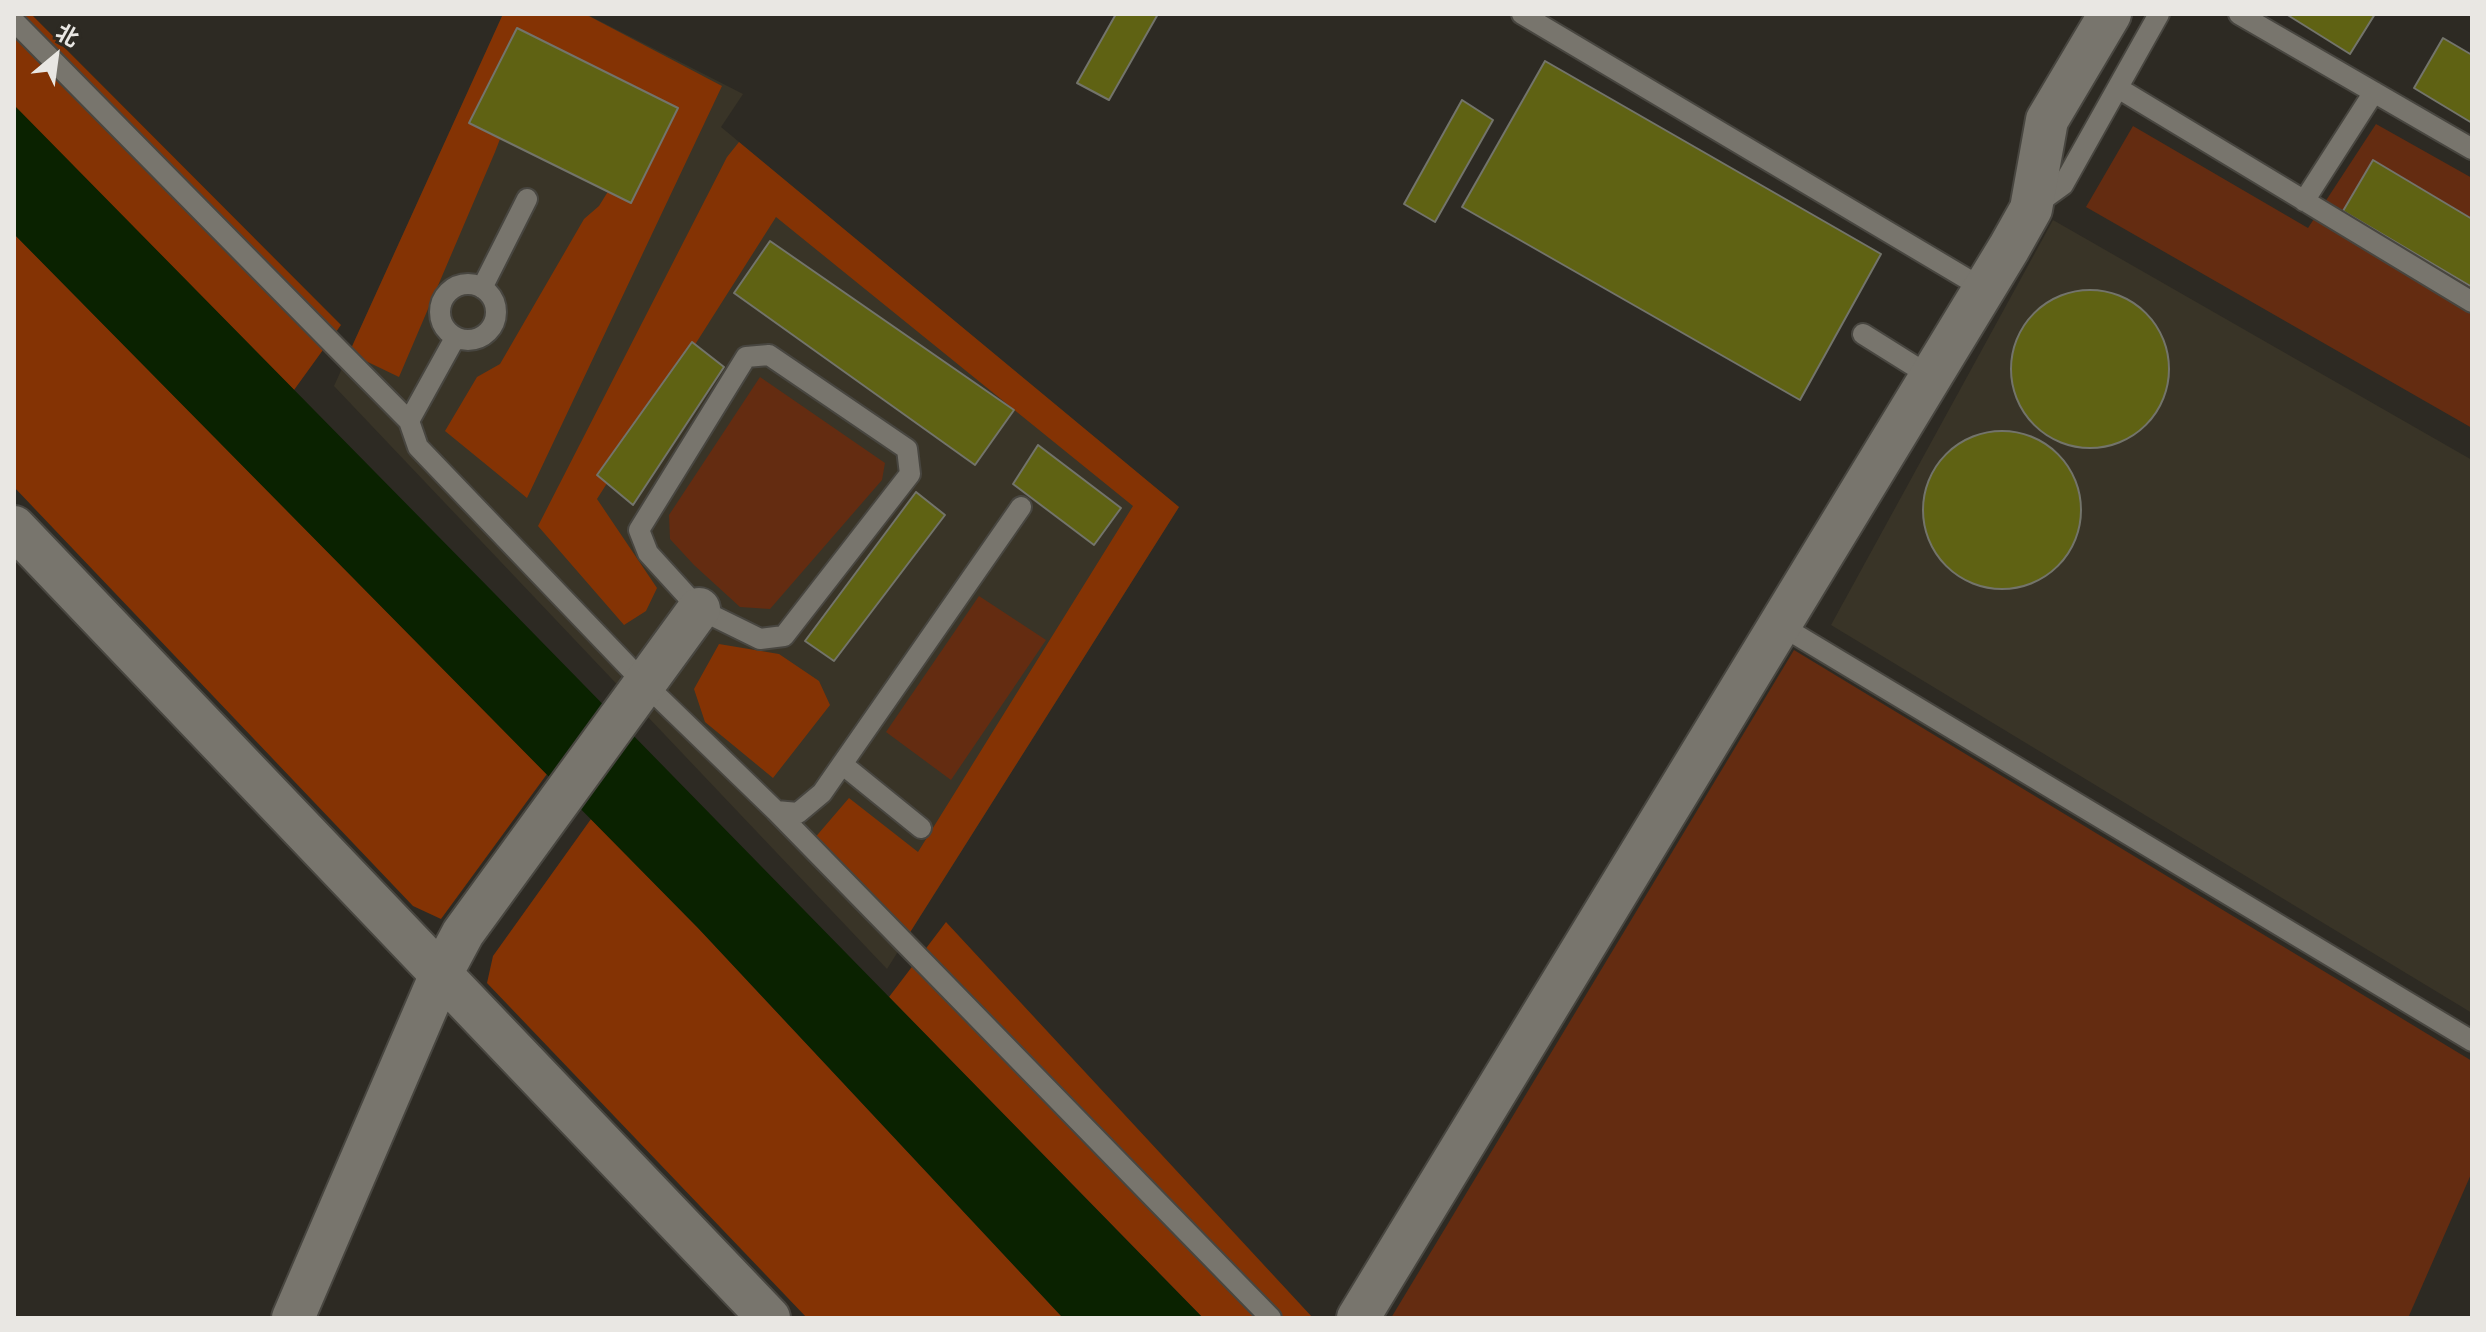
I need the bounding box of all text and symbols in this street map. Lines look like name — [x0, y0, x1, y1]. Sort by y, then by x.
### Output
north arrow — [16, 16, 96, 96]
text: 北 — [52, 18, 84, 52]

